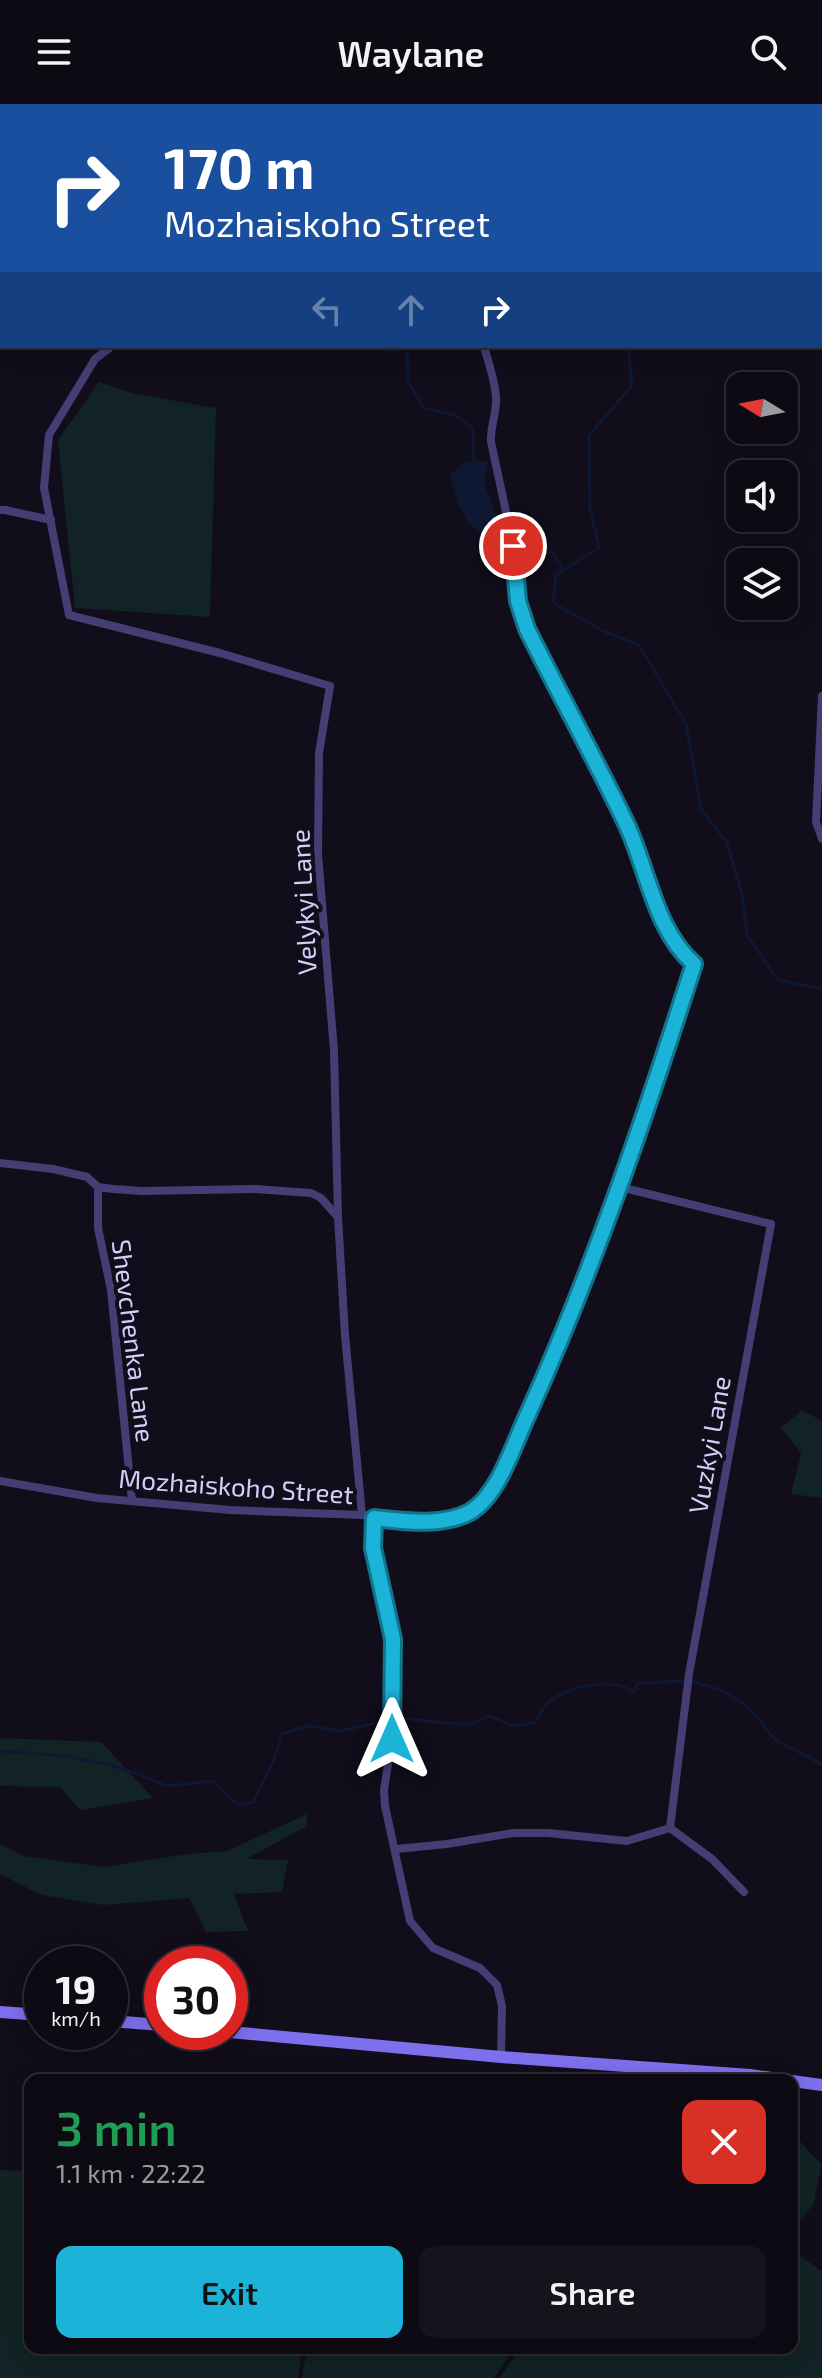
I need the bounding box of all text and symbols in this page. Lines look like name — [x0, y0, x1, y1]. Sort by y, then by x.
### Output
icon: menu — [32, 30, 76, 74]
icon: search — [746, 30, 790, 74]
text: Waylane — [338, 31, 484, 74]
text: 170 m — [164, 133, 315, 200]
icon: right — [32, 136, 136, 240]
text: Mozhaiskoho Street — [164, 201, 490, 244]
icon: left — [305, 288, 349, 332]
icon: ahead — [389, 288, 433, 332]
icon: right — [473, 288, 517, 332]
north arrow — [726, 372, 798, 444]
map controls — [726, 372, 798, 620]
button: sound — [726, 460, 798, 532]
pin — [479, 512, 547, 580]
icon: arrive — [491, 524, 535, 568]
button: layers — [726, 548, 798, 620]
street label: Velykyi Lane — [283, 829, 322, 976]
street label: Shevchenka Lane — [107, 1238, 162, 1444]
street label: Vuzkyi Lane — [681, 1373, 736, 1516]
street label: Mozhaiskoho Street — [118, 1462, 355, 1509]
position arrow — [350, 1697, 434, 1781]
speed limit sign: 30 — [144, 1946, 248, 2050]
text: 19 — [56, 1964, 96, 2012]
text: km/h — [51, 2006, 101, 2030]
text: 3 min — [56, 2098, 177, 2156]
button: close — [682, 2100, 766, 2184]
text: 1.1 km · 22:22 — [56, 2157, 206, 2188]
button: Exit — [56, 2246, 403, 2338]
button: Share — [419, 2246, 766, 2338]

